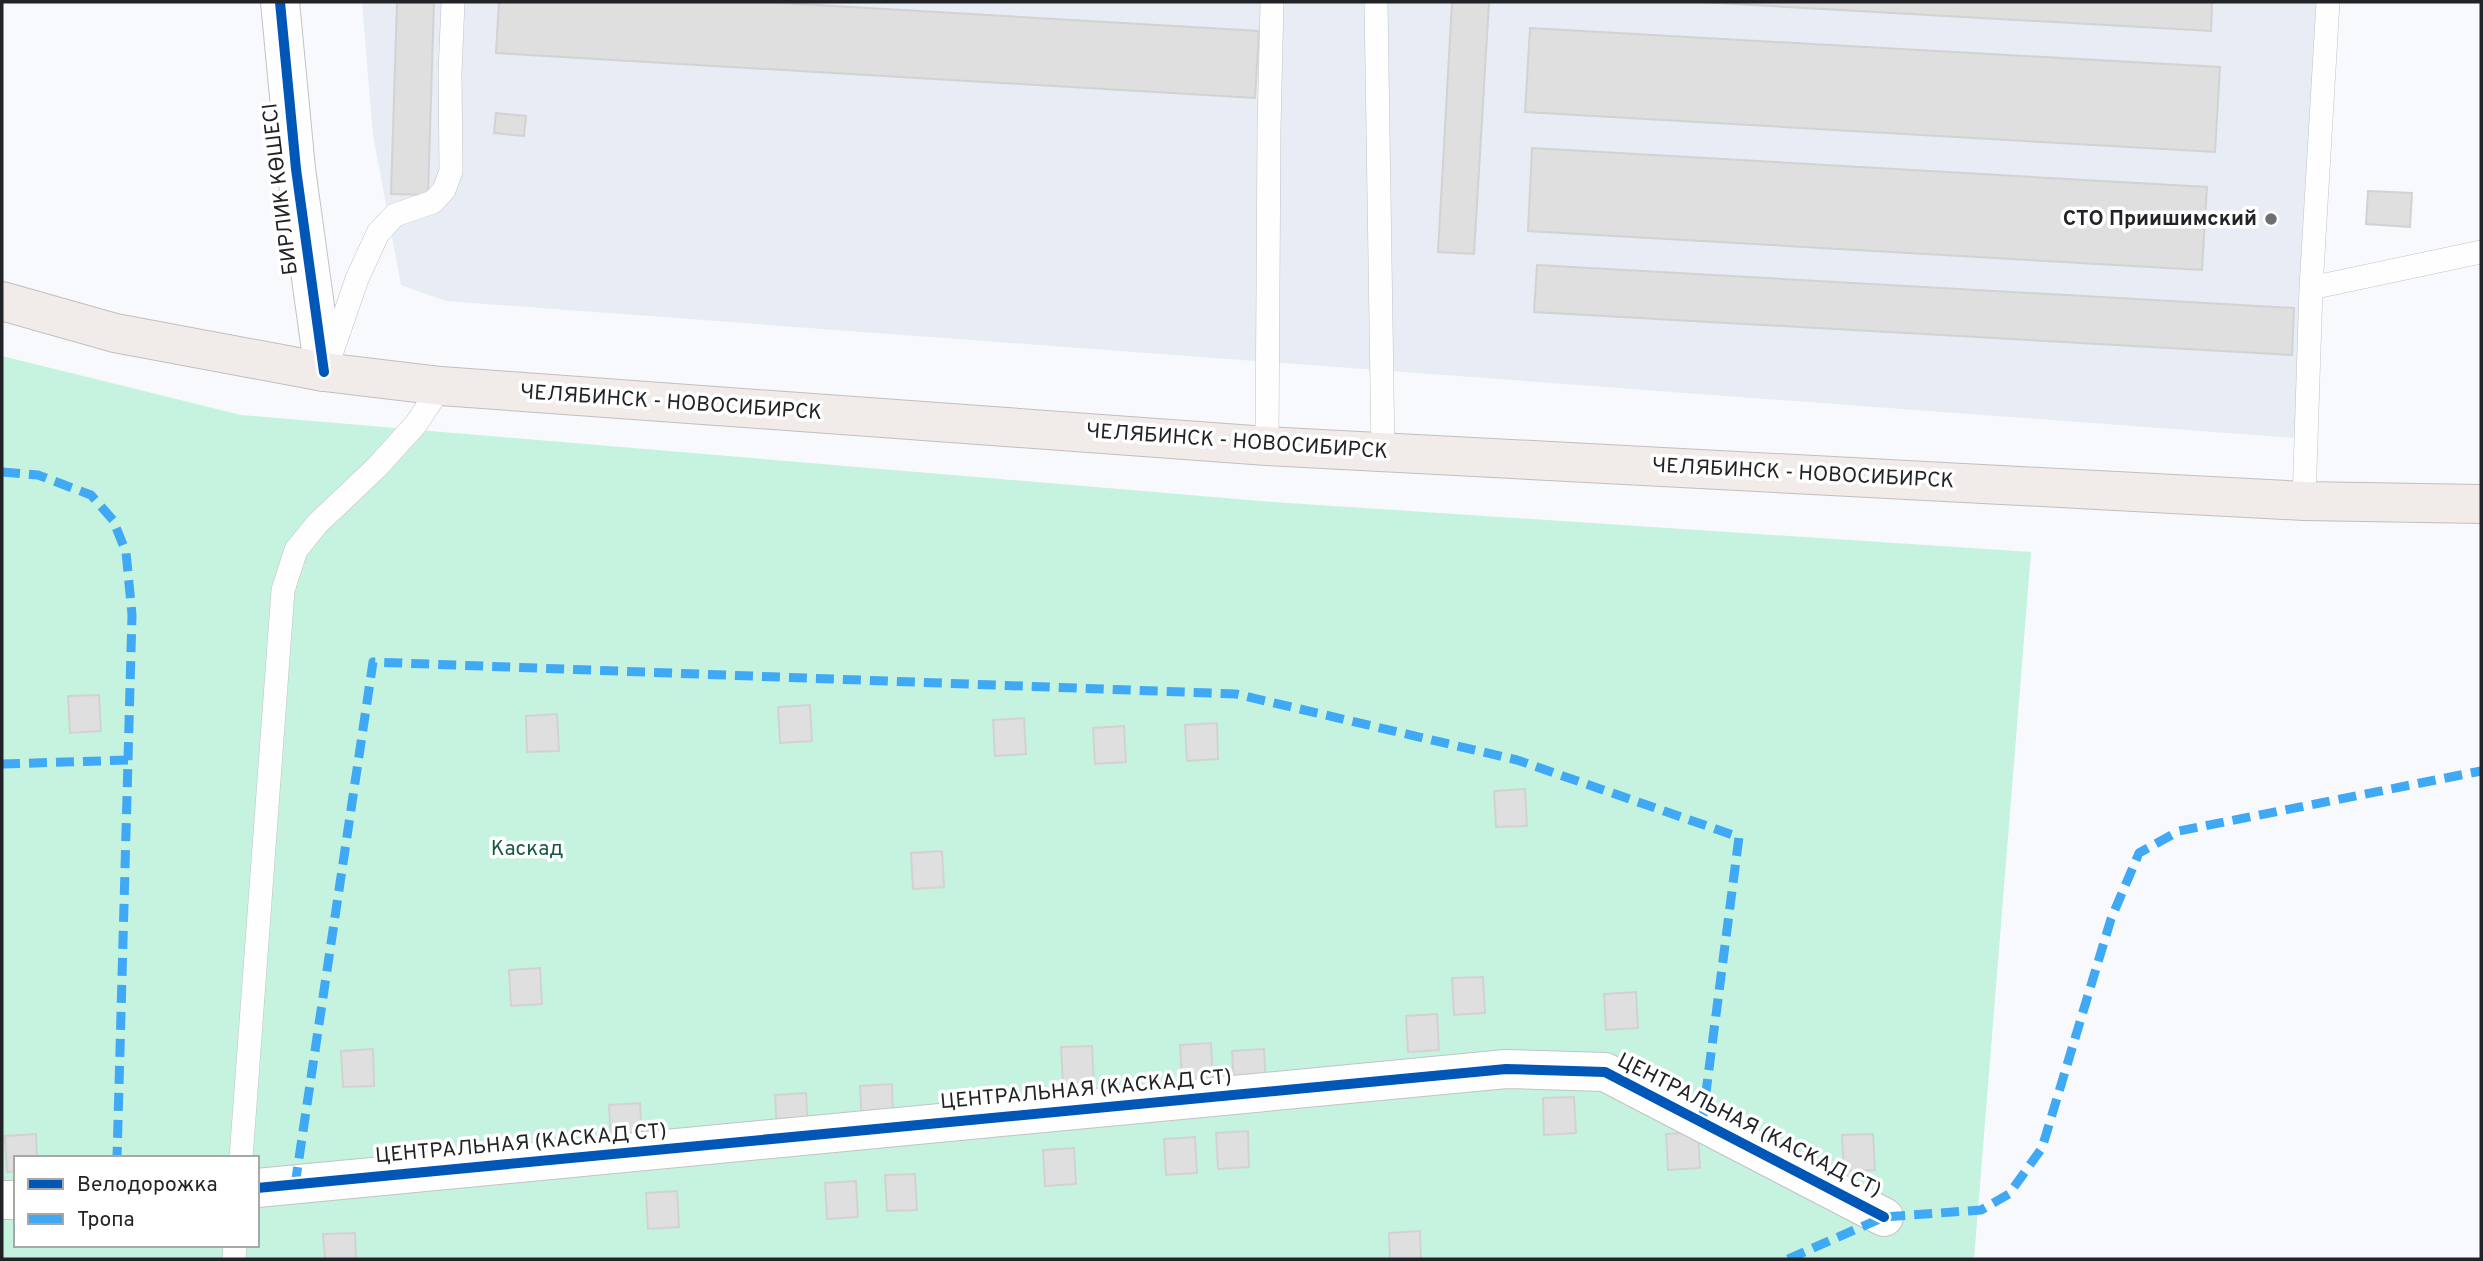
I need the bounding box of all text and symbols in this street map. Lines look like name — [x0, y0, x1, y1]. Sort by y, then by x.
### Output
street label: БИРЛИК КӨШЕСІ — [257, 101, 305, 277]
place label: СТО Приишимский — [2063, 206, 2257, 233]
marker: СТО Приишимский — [2263, 211, 2279, 227]
street label: ЧЕЛЯБИНСК - НОВОСИБИРСК — [519, 379, 823, 427]
street label: ЧЕЛЯБИНСК - НОВОСИБИРСК — [1085, 418, 1389, 466]
street label: ЧЕЛЯБИНСК - НОВОСИБИРСК — [1651, 453, 1955, 495]
park label: Каскад — [491, 836, 563, 863]
street label: ЦЕНТРАЛЬНАЯ (КАСКАД СТ) — [1612, 1048, 1886, 1204]
street label: ЦЕНТРАЛЬНАЯ (КАСКАД СТ) — [939, 1064, 1233, 1116]
street label: ЦЕНТРАЛЬНАЯ (КАСКАД СТ) — [374, 1118, 668, 1170]
legend — [14, 1156, 259, 1247]
text: Велодорожка — [77, 1172, 217, 1199]
text: Тропа — [77, 1207, 135, 1234]

